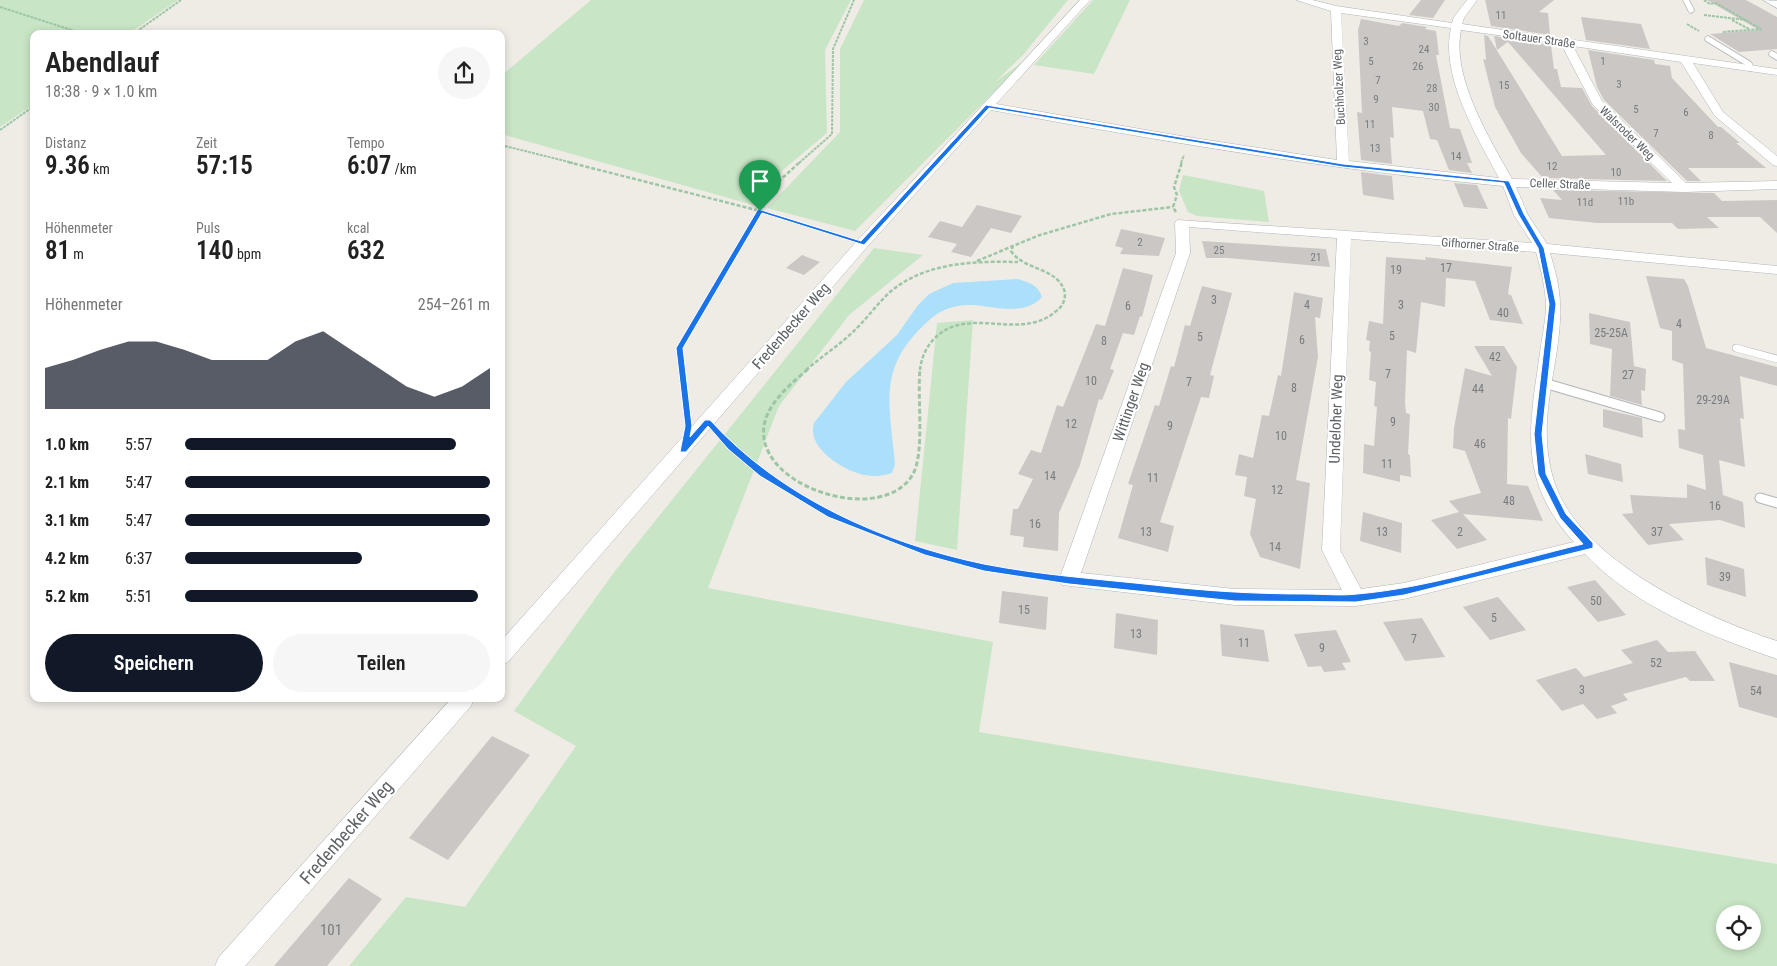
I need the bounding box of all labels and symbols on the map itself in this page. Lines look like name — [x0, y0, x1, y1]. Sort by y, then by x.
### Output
house number: 11 — [1496, 9, 1506, 22]
street label: Soltauer Straße — [1502, 27, 1576, 51]
house number: 3 — [1363, 35, 1369, 48]
house number: 24 — [1419, 43, 1430, 56]
street label: Buchholzer Weg — [1330, 49, 1348, 125]
house number: 5 — [1368, 55, 1374, 68]
house number: 1 — [1600, 55, 1606, 68]
house number: 26 — [1413, 60, 1423, 73]
house number: 7 — [1375, 74, 1381, 87]
house number: 3 — [1616, 78, 1622, 91]
house number: 15 — [1499, 79, 1509, 92]
house number: 28 — [1427, 82, 1437, 95]
house number: 9 — [1373, 93, 1379, 106]
house number: 30 — [1429, 101, 1439, 114]
street label: Walsroder Weg — [1597, 103, 1657, 163]
house number: 5 — [1633, 103, 1639, 116]
house number: 6 — [1683, 106, 1689, 119]
house number: 11 — [1365, 118, 1375, 131]
house number: 7 — [1653, 127, 1659, 140]
house number: 8 — [1708, 129, 1714, 142]
house number: 13 — [1370, 142, 1380, 155]
house number: 14 — [1451, 150, 1462, 163]
pin — [739, 160, 781, 211]
house number: 12 — [1547, 160, 1557, 173]
house number: 10 — [1611, 166, 1621, 179]
street label: Celler Straße — [1529, 176, 1591, 192]
house number: 11b — [1618, 195, 1634, 208]
house number: 11d — [1577, 196, 1593, 209]
street label: Gifhorner Straße — [1441, 235, 1520, 255]
house number: 2 — [1137, 236, 1143, 249]
house number: 25 — [1214, 244, 1224, 257]
house number: 21 — [1311, 251, 1321, 264]
house number: 17 — [1440, 261, 1452, 275]
house number: 19 — [1390, 263, 1402, 277]
street label: Fredenbecker Weg — [748, 279, 834, 373]
house number: 3 — [1211, 293, 1217, 307]
house number: 4 — [1304, 298, 1310, 312]
house number: 3 — [1398, 298, 1404, 312]
house number: 6 — [1125, 299, 1131, 313]
house number: 40 — [1497, 306, 1509, 320]
house number: 4 — [1676, 317, 1682, 331]
house number: 25-25A — [1594, 326, 1628, 340]
house number: 5 — [1389, 329, 1395, 343]
house number: 5 — [1197, 330, 1203, 344]
house number: 6 — [1299, 333, 1305, 347]
house number: 8 — [1101, 334, 1107, 348]
house number: 42 — [1489, 350, 1501, 364]
street label: Wittinger Weg — [1109, 360, 1153, 444]
house number: 7 — [1385, 367, 1391, 381]
house number: 27 — [1622, 368, 1634, 382]
house number: 10 — [1085, 374, 1097, 388]
street label: Undeloher Weg — [1325, 374, 1347, 464]
house number: 7 — [1186, 375, 1192, 389]
house number: 8 — [1291, 381, 1297, 395]
house number: 44 — [1472, 382, 1484, 396]
house number: 29-29A — [1696, 393, 1730, 407]
house number: 9 — [1390, 415, 1396, 429]
house number: 12 — [1065, 417, 1077, 431]
house number: 9 — [1167, 419, 1173, 433]
house number: 10 — [1275, 429, 1287, 443]
house number: 46 — [1474, 437, 1486, 451]
house number: 11 — [1381, 457, 1393, 471]
house number: 14 — [1044, 469, 1056, 483]
house number: 11 — [1147, 471, 1159, 485]
house number: 12 — [1271, 483, 1283, 497]
house number: 48 — [1503, 494, 1515, 508]
house number: 16 — [1709, 499, 1721, 513]
house number: 16 — [1029, 517, 1041, 531]
house number: 13 — [1140, 525, 1152, 539]
house number: 13 — [1376, 525, 1388, 539]
house number: 2 — [1457, 525, 1463, 539]
house number: 37 — [1651, 525, 1663, 539]
house number: 14 — [1269, 540, 1281, 554]
house number: 39 — [1719, 570, 1731, 584]
house number: 50 — [1590, 594, 1602, 608]
house number: 15 — [1018, 603, 1030, 617]
house number: 5 — [1491, 611, 1497, 625]
house number: 13 — [1130, 627, 1142, 641]
house number: 7 — [1411, 632, 1417, 646]
house number: 11 — [1238, 636, 1250, 650]
house number: 9 — [1319, 641, 1325, 655]
house number: 52 — [1650, 656, 1662, 670]
house number: 3 — [1579, 683, 1585, 697]
house number: 54 — [1750, 684, 1762, 698]
street label: Fredenbecker Weg — [295, 776, 397, 888]
house number: 101 — [320, 921, 342, 939]

